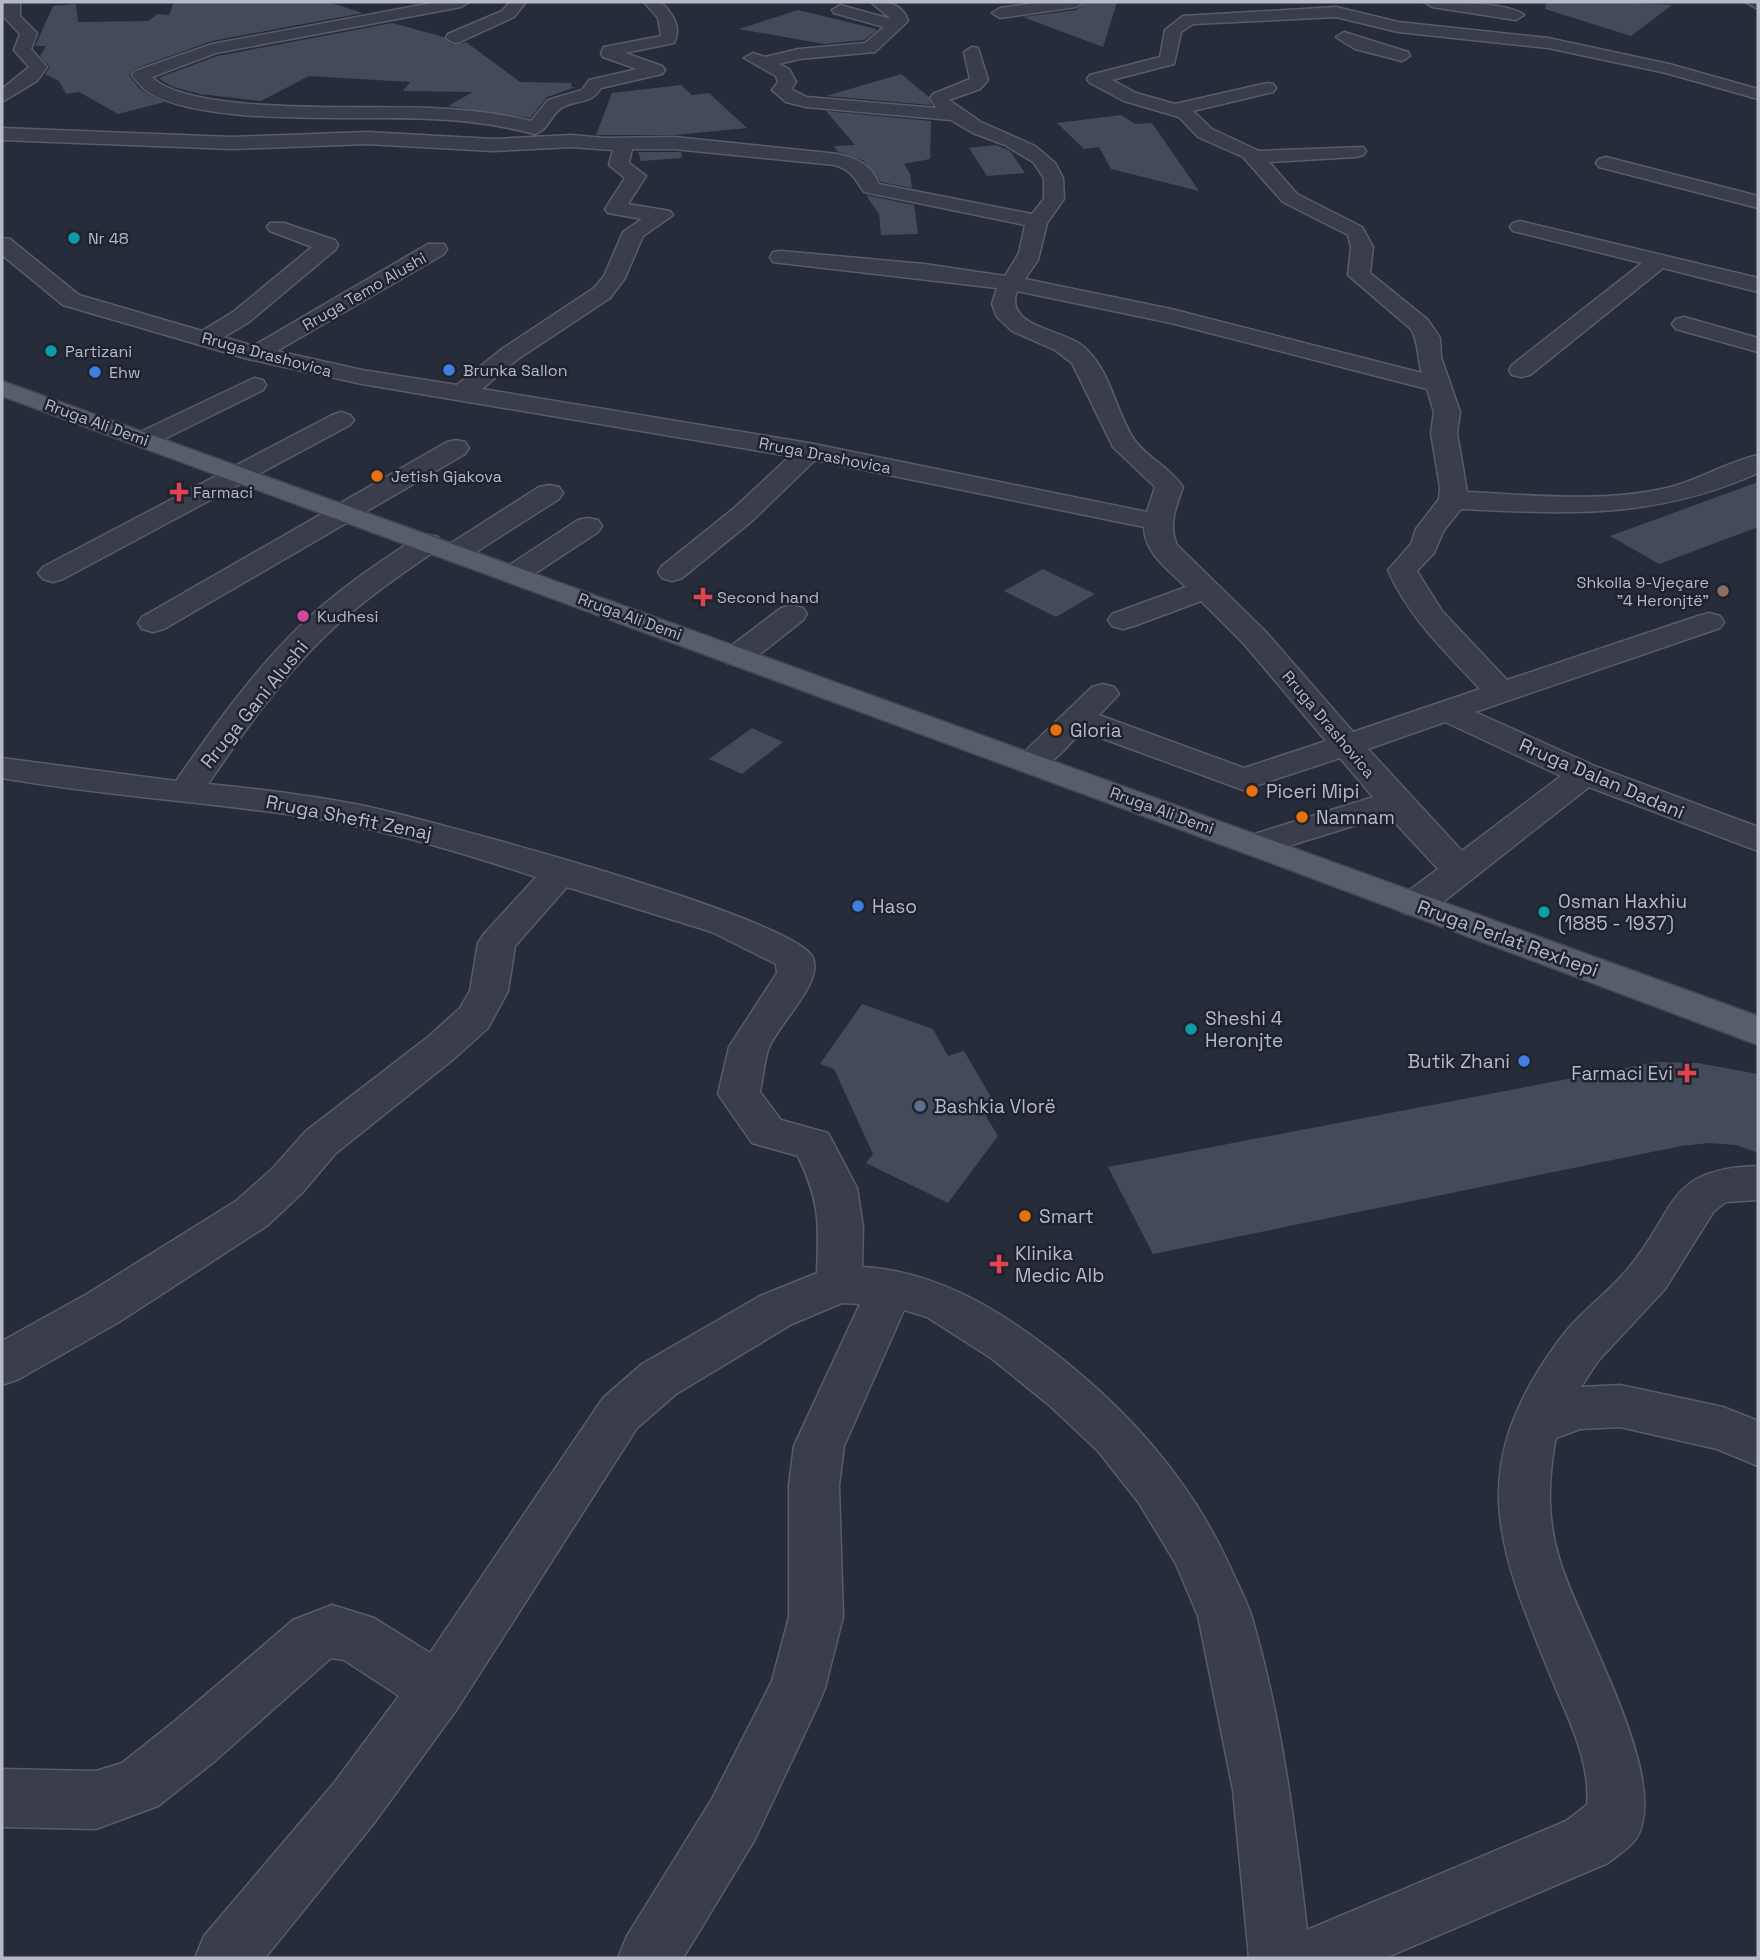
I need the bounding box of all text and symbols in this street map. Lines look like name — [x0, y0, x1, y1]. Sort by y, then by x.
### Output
place label: Nr 48 — [88, 228, 129, 249]
marker: Nr 48 — [66, 230, 82, 246]
street label: Rruga Temo Alushi — [298, 247, 430, 335]
street label: Rruga Drashovica — [199, 327, 334, 382]
place label: Partizani — [65, 341, 132, 362]
marker: Partizani — [43, 343, 59, 359]
place label: Brunka Sallon — [463, 360, 567, 381]
place label: Ehw — [109, 362, 141, 383]
marker: Brunka Sallon — [441, 362, 457, 378]
marker: Ehw — [87, 364, 103, 380]
street label: Rruga Ali Demi — [42, 394, 152, 451]
street label: Rruga Drashovica — [757, 432, 893, 479]
place label: Jetish Gjakova — [391, 466, 502, 487]
marker: Jetish Gjakova — [369, 468, 385, 484]
place label: Farmaci — [193, 482, 253, 503]
marker: Farmaci — [171, 484, 187, 500]
place label: Shkolla 9-Vjeçare "4 Heronjtë" — [1577, 572, 1709, 611]
marker: Shkolla 9-Vjeçare "4 Heronjtë" — [1715, 583, 1731, 599]
place label: Second hand — [717, 587, 819, 608]
street label: Rruga Ali Demi — [575, 588, 685, 645]
marker: Second hand — [695, 589, 711, 605]
place label: Kudhesi — [317, 606, 378, 627]
marker: Kudhesi — [295, 608, 311, 624]
street label: Rruga Gani Alushi — [195, 635, 314, 773]
street label: Rruga Drashovica — [1277, 666, 1380, 782]
place label: Gloria — [1070, 718, 1122, 743]
marker: Gloria — [1048, 722, 1064, 738]
street label: Rruga Dalan Dadani — [1515, 732, 1688, 825]
place label: Piceri Mipi — [1266, 779, 1359, 804]
street label: Rruga Ali Demi — [1107, 782, 1217, 839]
marker: Piceri Mipi — [1244, 783, 1260, 799]
street label: Rruga Shefit Zenaj — [264, 789, 434, 846]
place label: Namnam — [1316, 805, 1395, 830]
marker: Namnam — [1294, 809, 1310, 825]
place label: Osman Haxhiu (1885 - 1937) — [1558, 889, 1687, 936]
place label: Haso — [872, 894, 917, 919]
street label: Rruga Perlat Rexhepi — [1414, 894, 1602, 983]
marker: Haso — [850, 898, 866, 914]
marker: Osman Haxhiu (1885 - 1937) — [1536, 904, 1552, 920]
place label: Sheshi 4 Heronjte — [1205, 1006, 1283, 1053]
marker: Sheshi 4 Heronjte — [1183, 1021, 1199, 1037]
place label: Butik Zhani — [1407, 1049, 1510, 1074]
marker: Butik Zhani — [1516, 1053, 1532, 1069]
place label: Farmaci Evi — [1571, 1061, 1673, 1086]
marker: Farmaci Evi — [1679, 1065, 1695, 1081]
place label: Bashkia Vlorë — [934, 1094, 1056, 1119]
marker: Bashkia Vlorë — [912, 1098, 928, 1114]
place label: Smart — [1039, 1204, 1094, 1229]
marker: Smart — [1017, 1208, 1033, 1224]
place label: Klinika Medic Alb — [1015, 1241, 1104, 1288]
marker: Klinika Medic Alb — [989, 1254, 1009, 1274]

